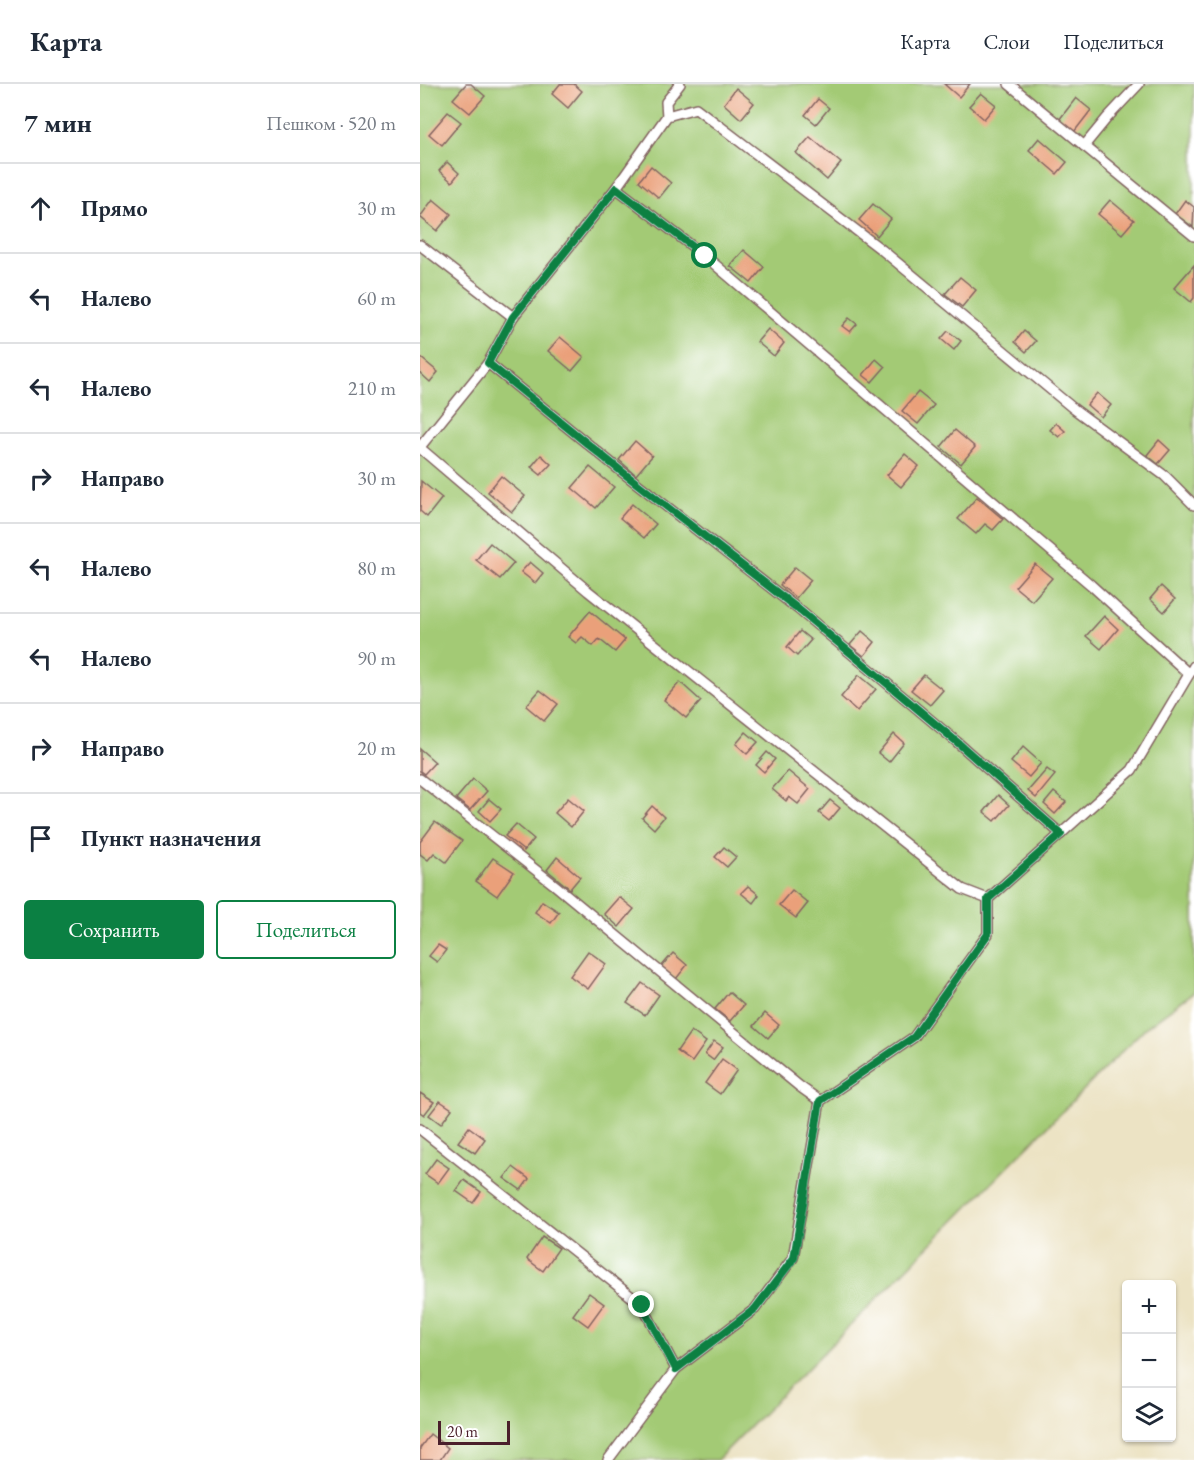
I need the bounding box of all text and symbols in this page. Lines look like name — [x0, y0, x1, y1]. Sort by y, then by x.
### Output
text: Карта — [30, 23, 102, 59]
text: Карта — [900, 28, 950, 55]
text: Слои — [983, 28, 1030, 55]
text: Поделиться — [1063, 28, 1164, 55]
text: 7 мин — [24, 106, 92, 140]
text: Пешком · 520 m — [266, 110, 396, 136]
icon: ahead — [24, 192, 57, 225]
text: Прямо — [81, 194, 148, 223]
text: 30 m — [357, 195, 396, 221]
route start — [691, 242, 717, 268]
icon: left — [24, 282, 57, 315]
text: Налево — [81, 284, 151, 313]
text: 60 m — [357, 285, 396, 311]
icon: left — [24, 372, 57, 405]
text: Налево — [81, 374, 151, 403]
text: 210 m — [348, 375, 396, 401]
icon: right — [24, 462, 57, 495]
text: Направо — [81, 464, 164, 493]
text: 30 m — [357, 465, 396, 491]
icon: left — [24, 552, 57, 585]
text: Налево — [81, 554, 151, 583]
text: 80 m — [357, 555, 396, 581]
icon: left — [24, 642, 57, 675]
text: Налево — [81, 644, 151, 673]
text: 90 m — [357, 645, 396, 671]
icon: right — [24, 732, 57, 765]
text: Направо — [81, 734, 164, 763]
text: 20 m — [357, 735, 396, 761]
icon: arrive — [24, 822, 57, 855]
text: Пункт назначения — [81, 824, 261, 853]
button: Сохранить — [24, 900, 204, 959]
button: Поделиться — [216, 900, 396, 959]
map controls — [1122, 1280, 1176, 1442]
button: + — [1122, 1280, 1176, 1334]
route end — [628, 1291, 654, 1317]
button: − — [1122, 1334, 1176, 1388]
button: layers — [1122, 1388, 1176, 1442]
scale bar — [438, 1418, 510, 1446]
text: 20 m — [447, 1421, 478, 1442]

